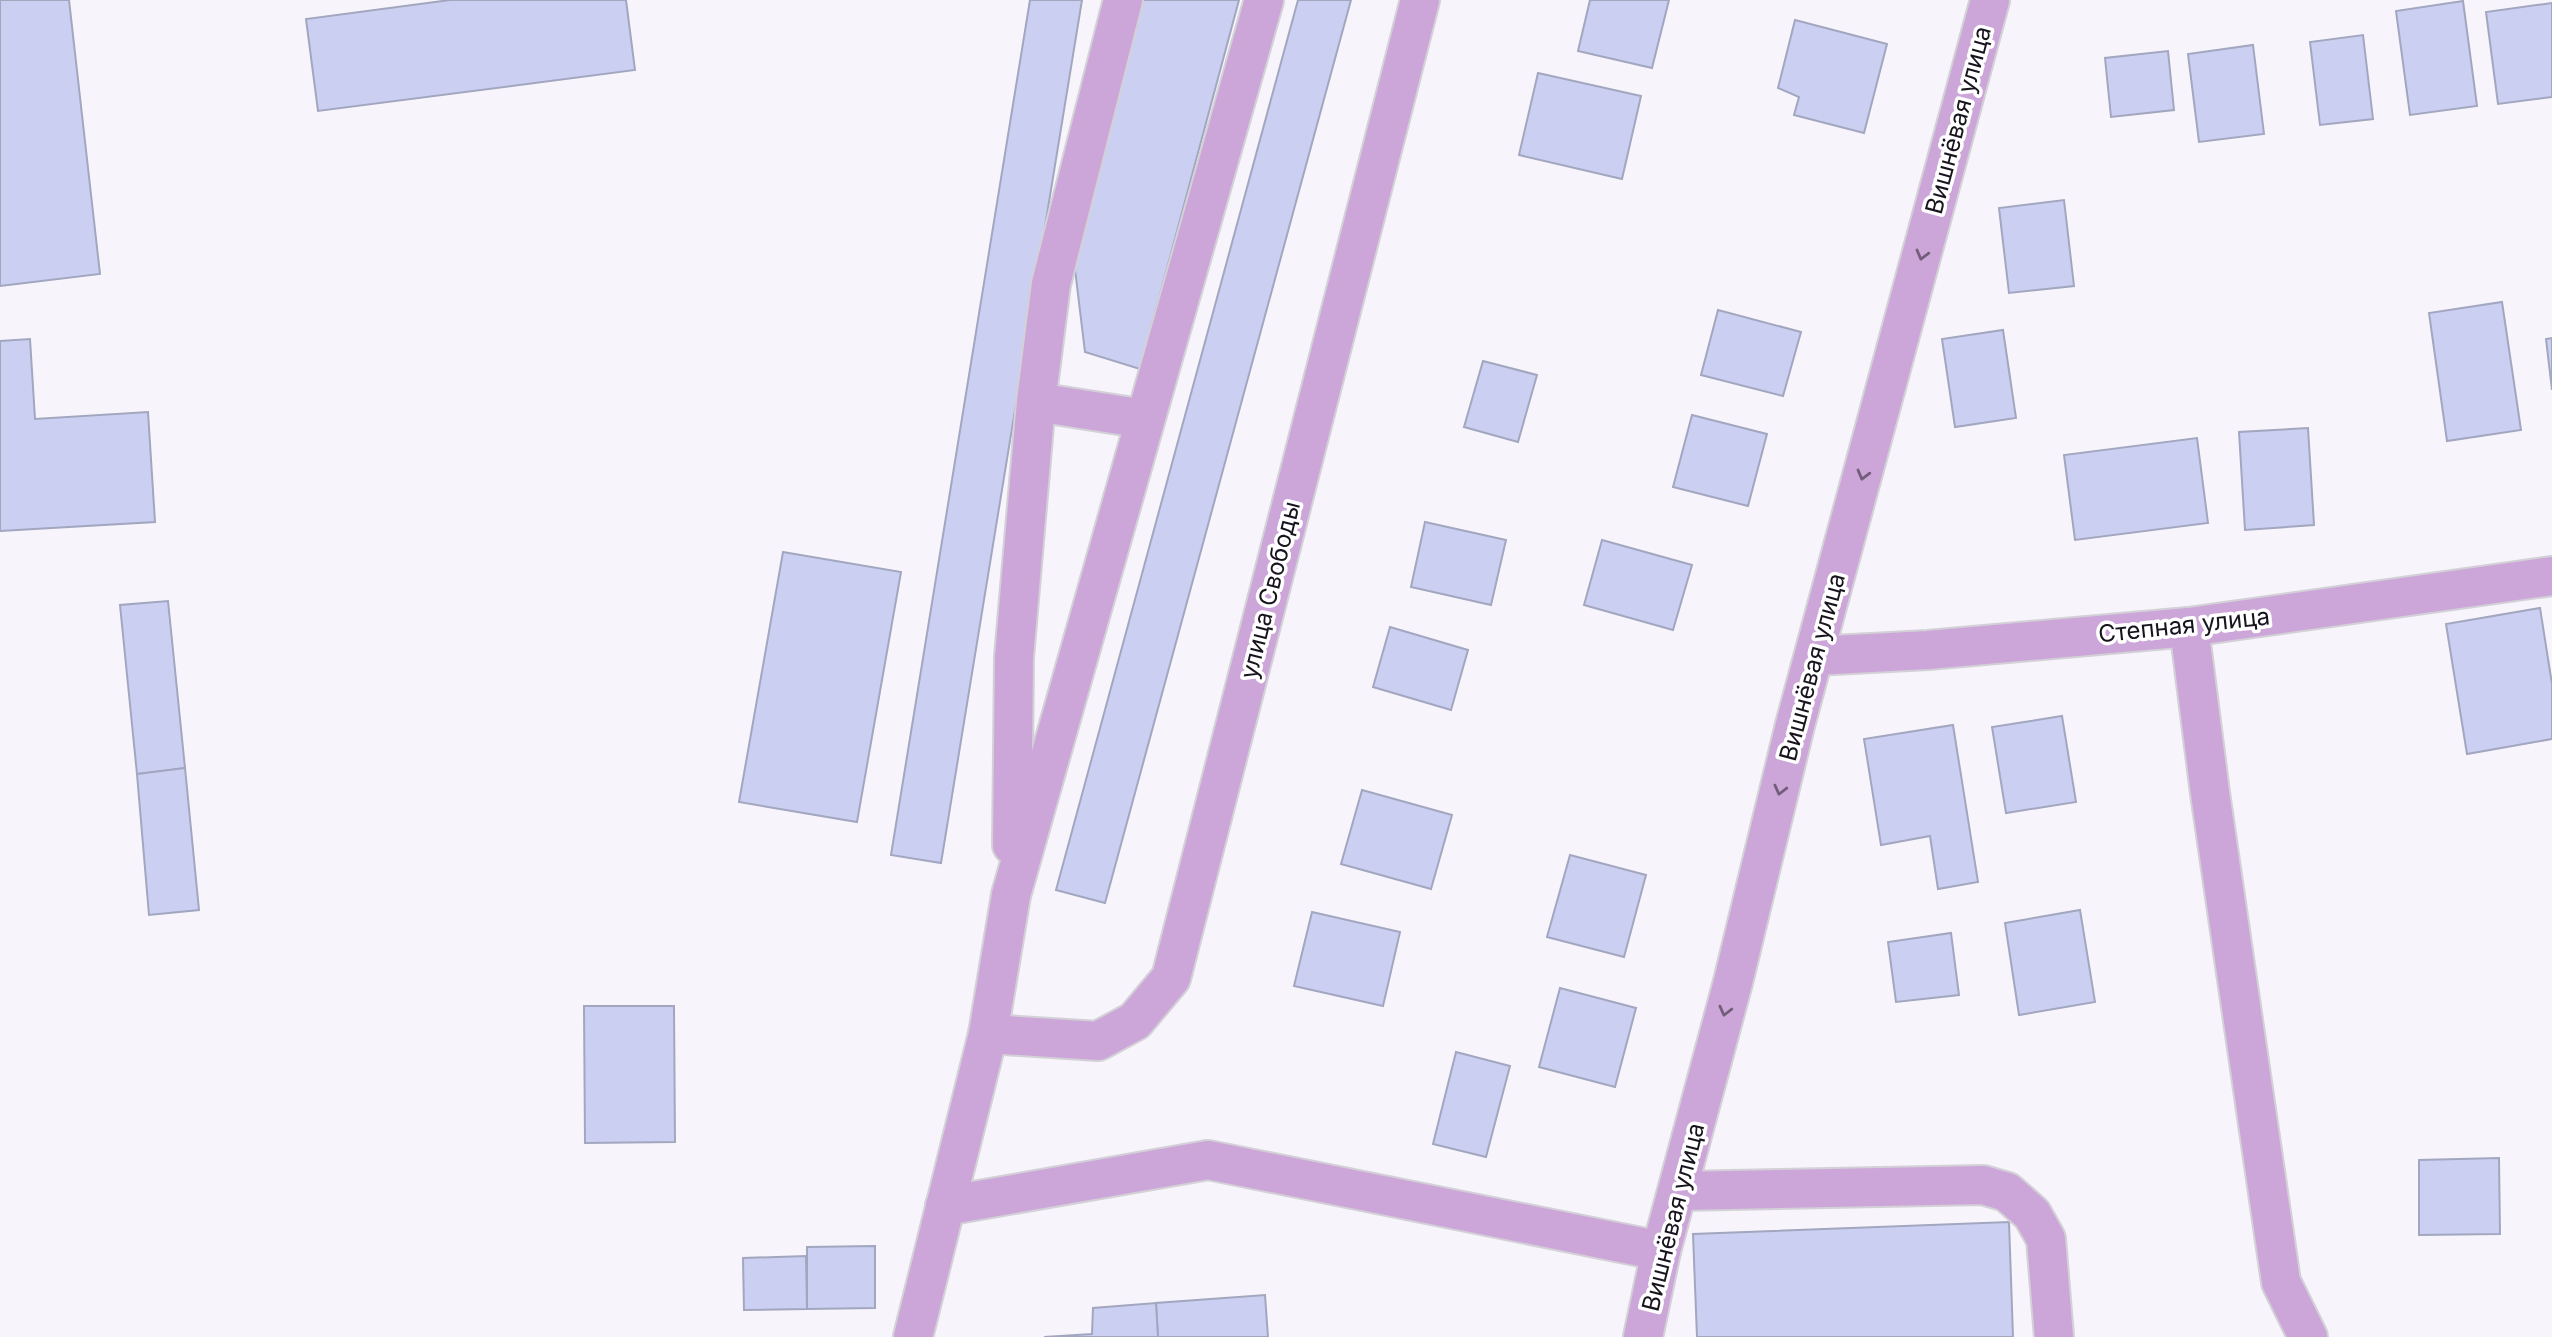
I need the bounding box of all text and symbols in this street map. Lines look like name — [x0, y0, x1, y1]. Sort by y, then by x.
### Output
street label: Вишнёвая улица — [1919, 23, 1997, 217]
one-way arrow — [1916, 249, 1930, 261]
one-way arrow — [1857, 469, 1871, 481]
street label: улица Свободы — [1234, 498, 1306, 682]
street label: Вишнёвая улица — [1773, 570, 1851, 764]
street label: Степная улица — [2097, 602, 2271, 648]
one-way arrow — [1774, 784, 1788, 796]
one-way arrow — [1719, 1004, 1733, 1016]
street label: Вишнёвая улица — [1636, 1120, 1710, 1314]

